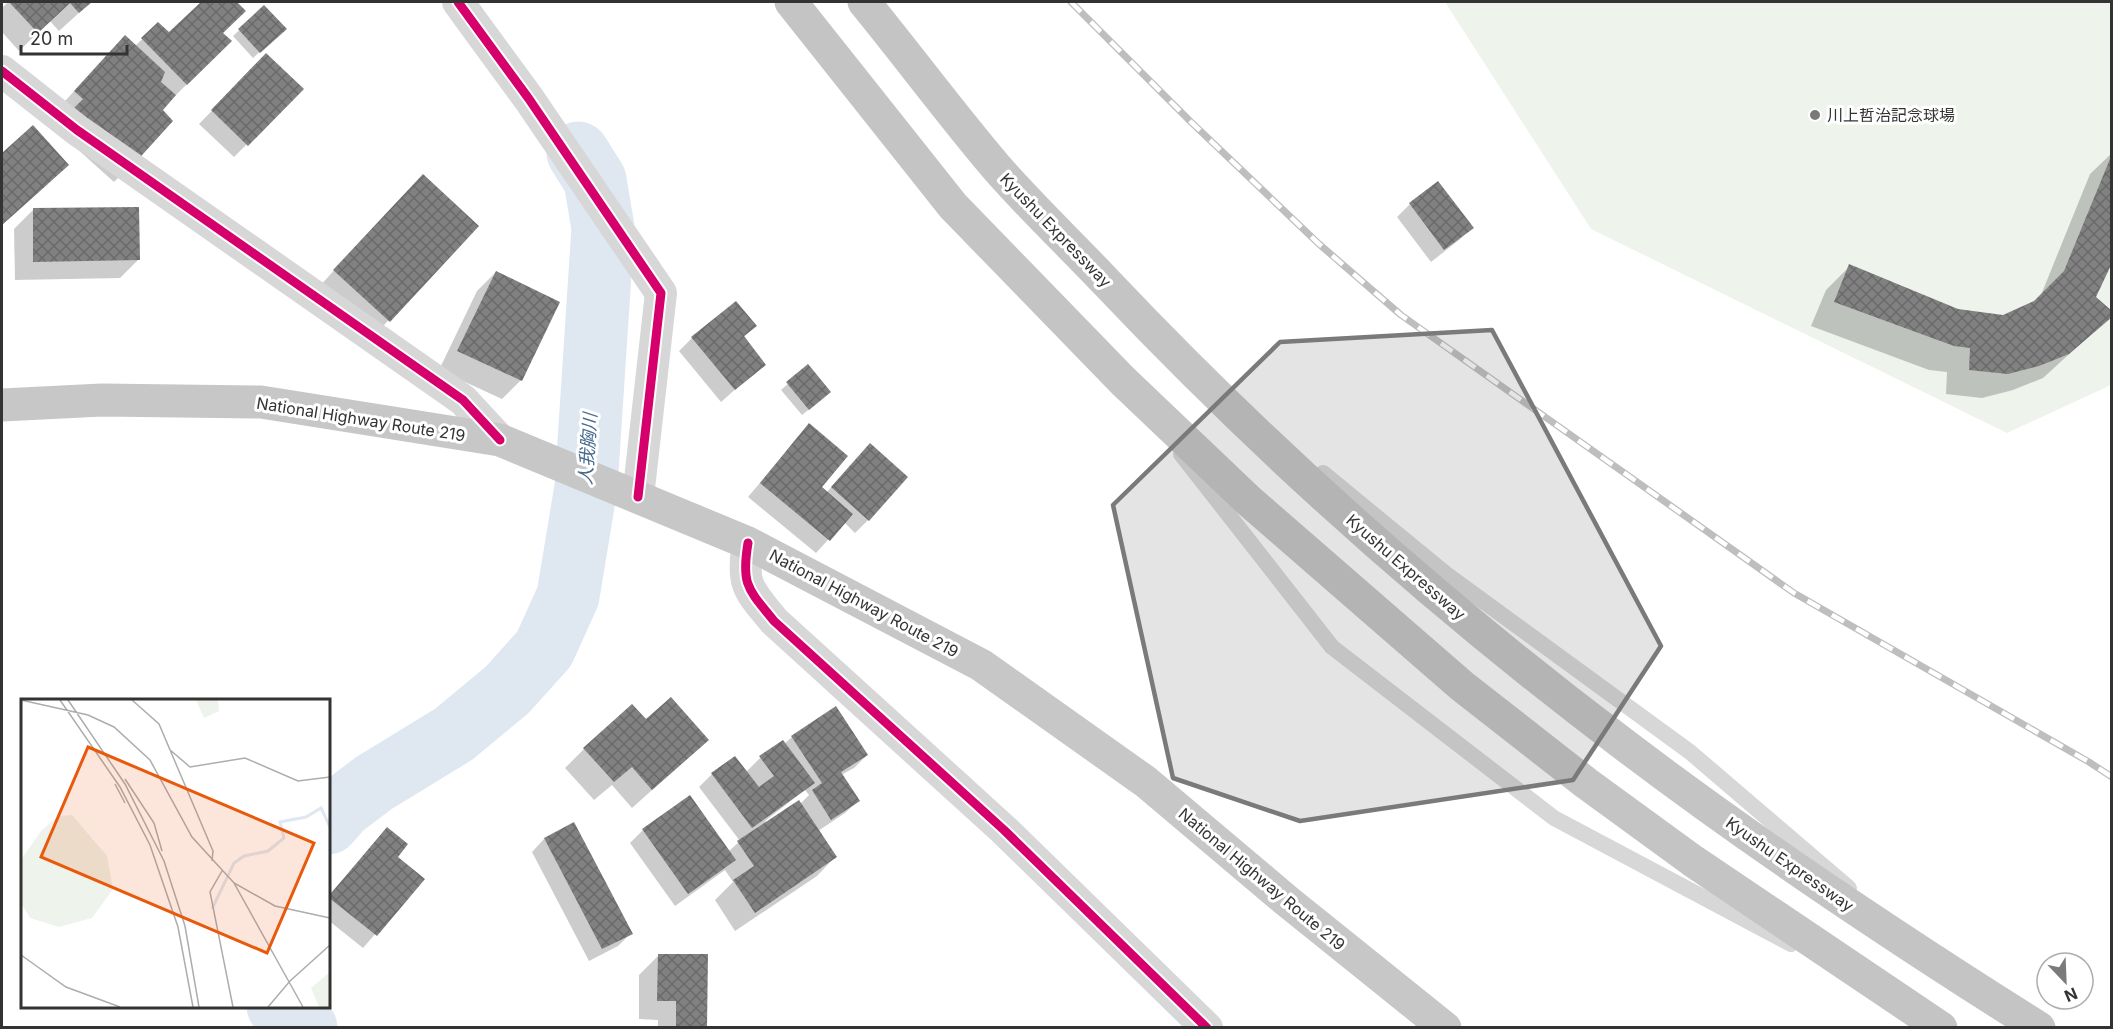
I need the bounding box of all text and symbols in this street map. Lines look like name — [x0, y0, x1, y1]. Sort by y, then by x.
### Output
scale bar — [21, 18, 128, 56]
text: 20 m — [30, 28, 73, 49]
place label: 川上哲治記念球場 — [1827, 105, 1955, 125]
marker: 川上哲治記念球場 — [1808, 108, 1822, 122]
street label: Kyushu Expressway — [996, 169, 1116, 291]
street label: National Highway Route 219 — [255, 393, 467, 445]
water label: 人我胸川 — [575, 410, 601, 486]
street label: Kyushu Expressway — [1342, 510, 1470, 624]
street label: National Highway Route 219 — [766, 545, 962, 661]
inset map — [21, 699, 330, 1008]
street label: National Highway Route 219 — [1175, 803, 1349, 955]
street label: Kyushu Expressway — [1722, 812, 1858, 916]
north arrow — [2035, 951, 2095, 1011]
text: N — [2061, 983, 2080, 1006]

